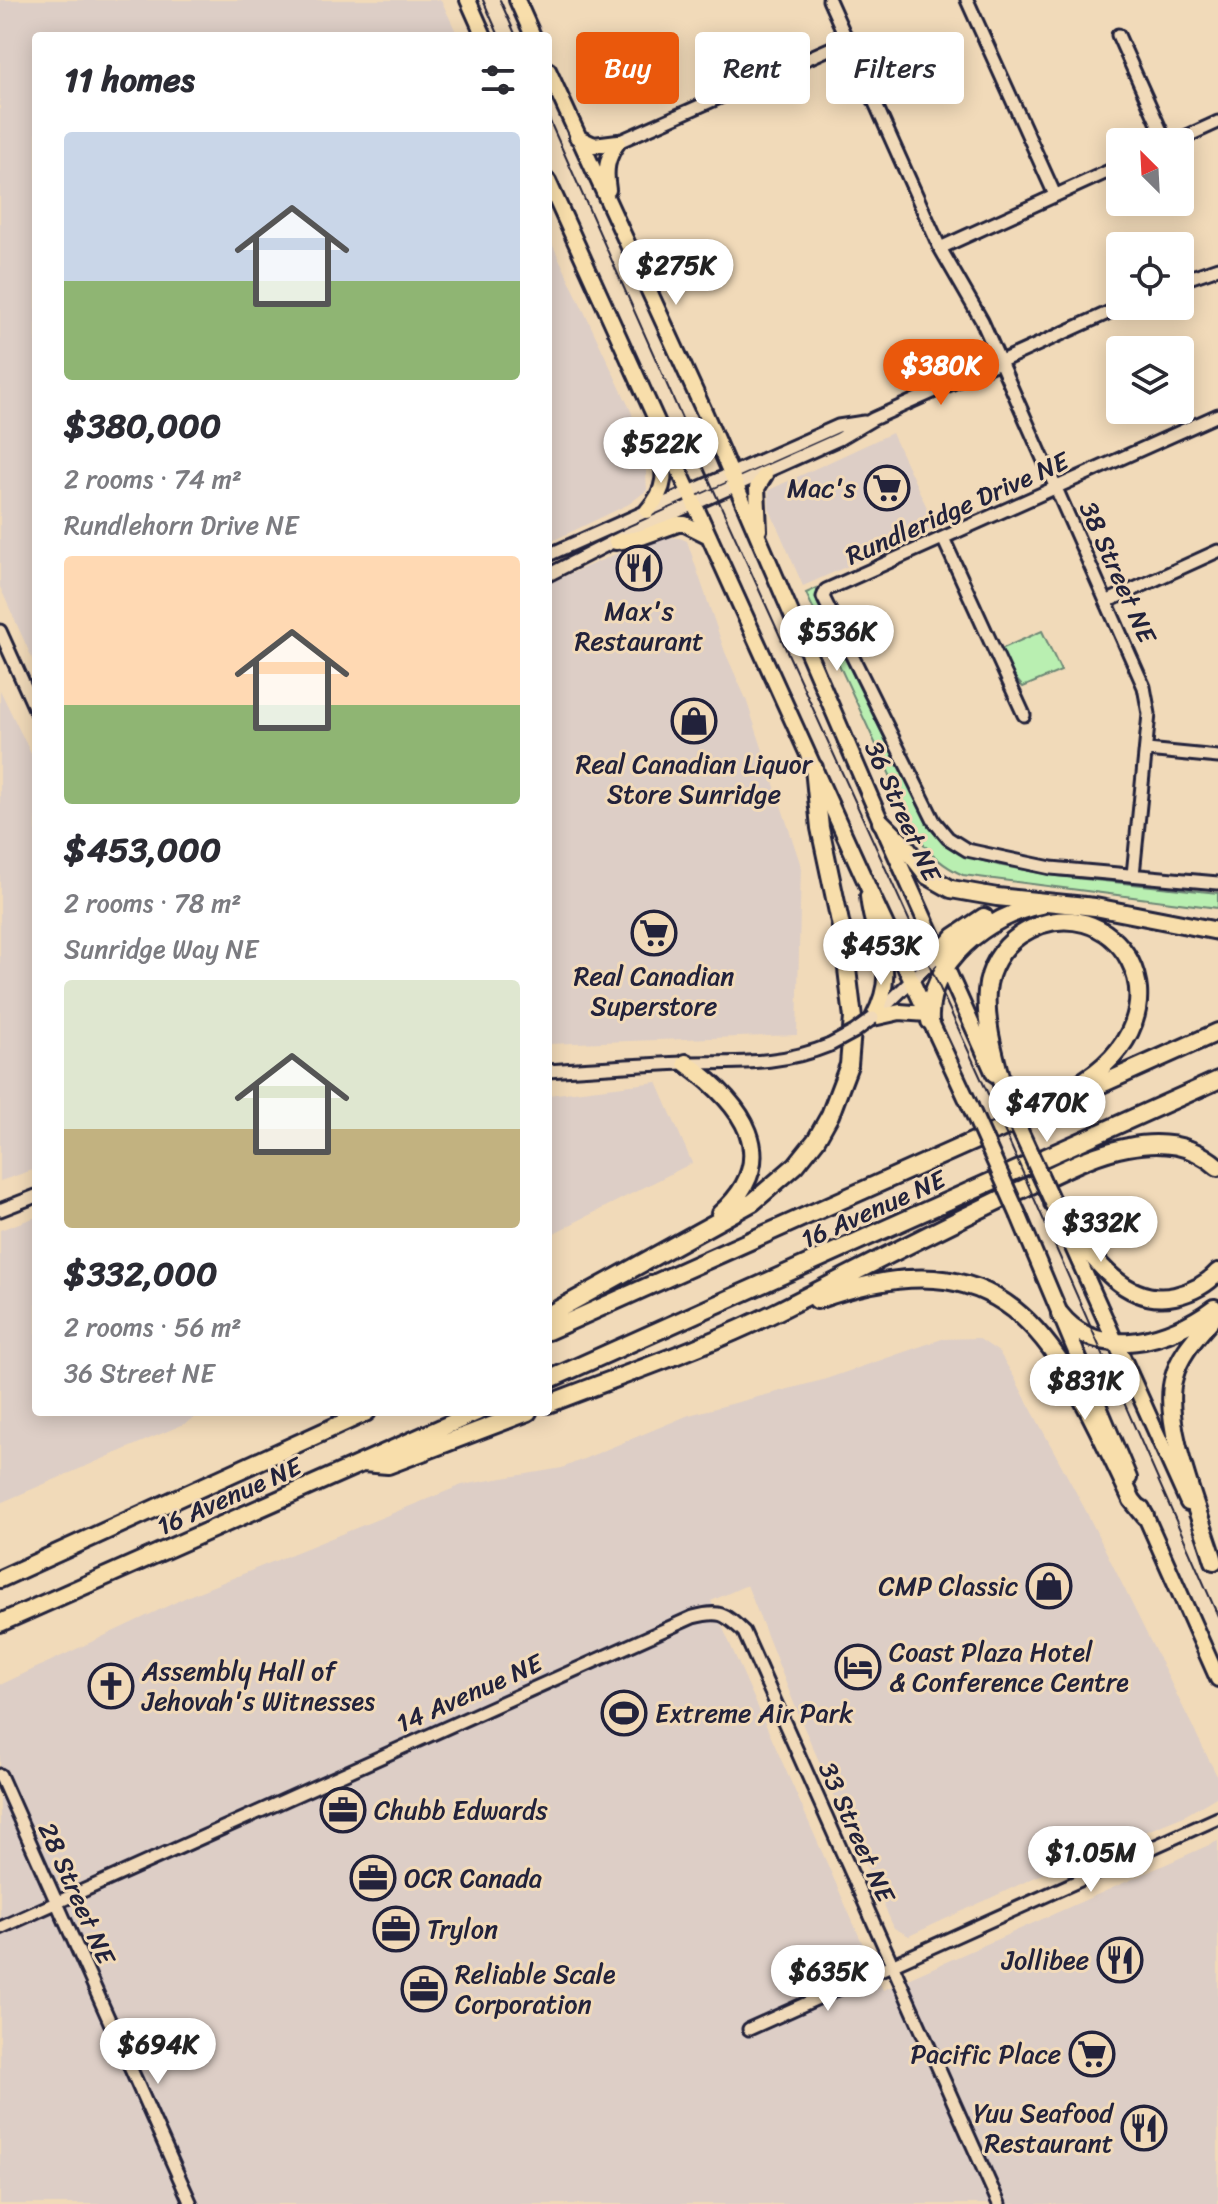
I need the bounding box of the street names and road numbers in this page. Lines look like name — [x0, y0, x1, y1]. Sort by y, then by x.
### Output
street label: Rundleridge Drive NE — [838, 437, 1078, 578]
street label: 38 Street NE — [1066, 493, 1170, 652]
street label: 36 Street NE — [851, 733, 955, 891]
street label: 16 Avenue NE — [793, 1156, 955, 1262]
street label: 16 Avenue NE — [149, 1443, 311, 1549]
street label: 14 Avenue NE — [388, 1640, 551, 1746]
street label: 33 Street NE — [805, 1754, 909, 1911]
street label: 28 Street NE — [25, 1814, 130, 1973]

